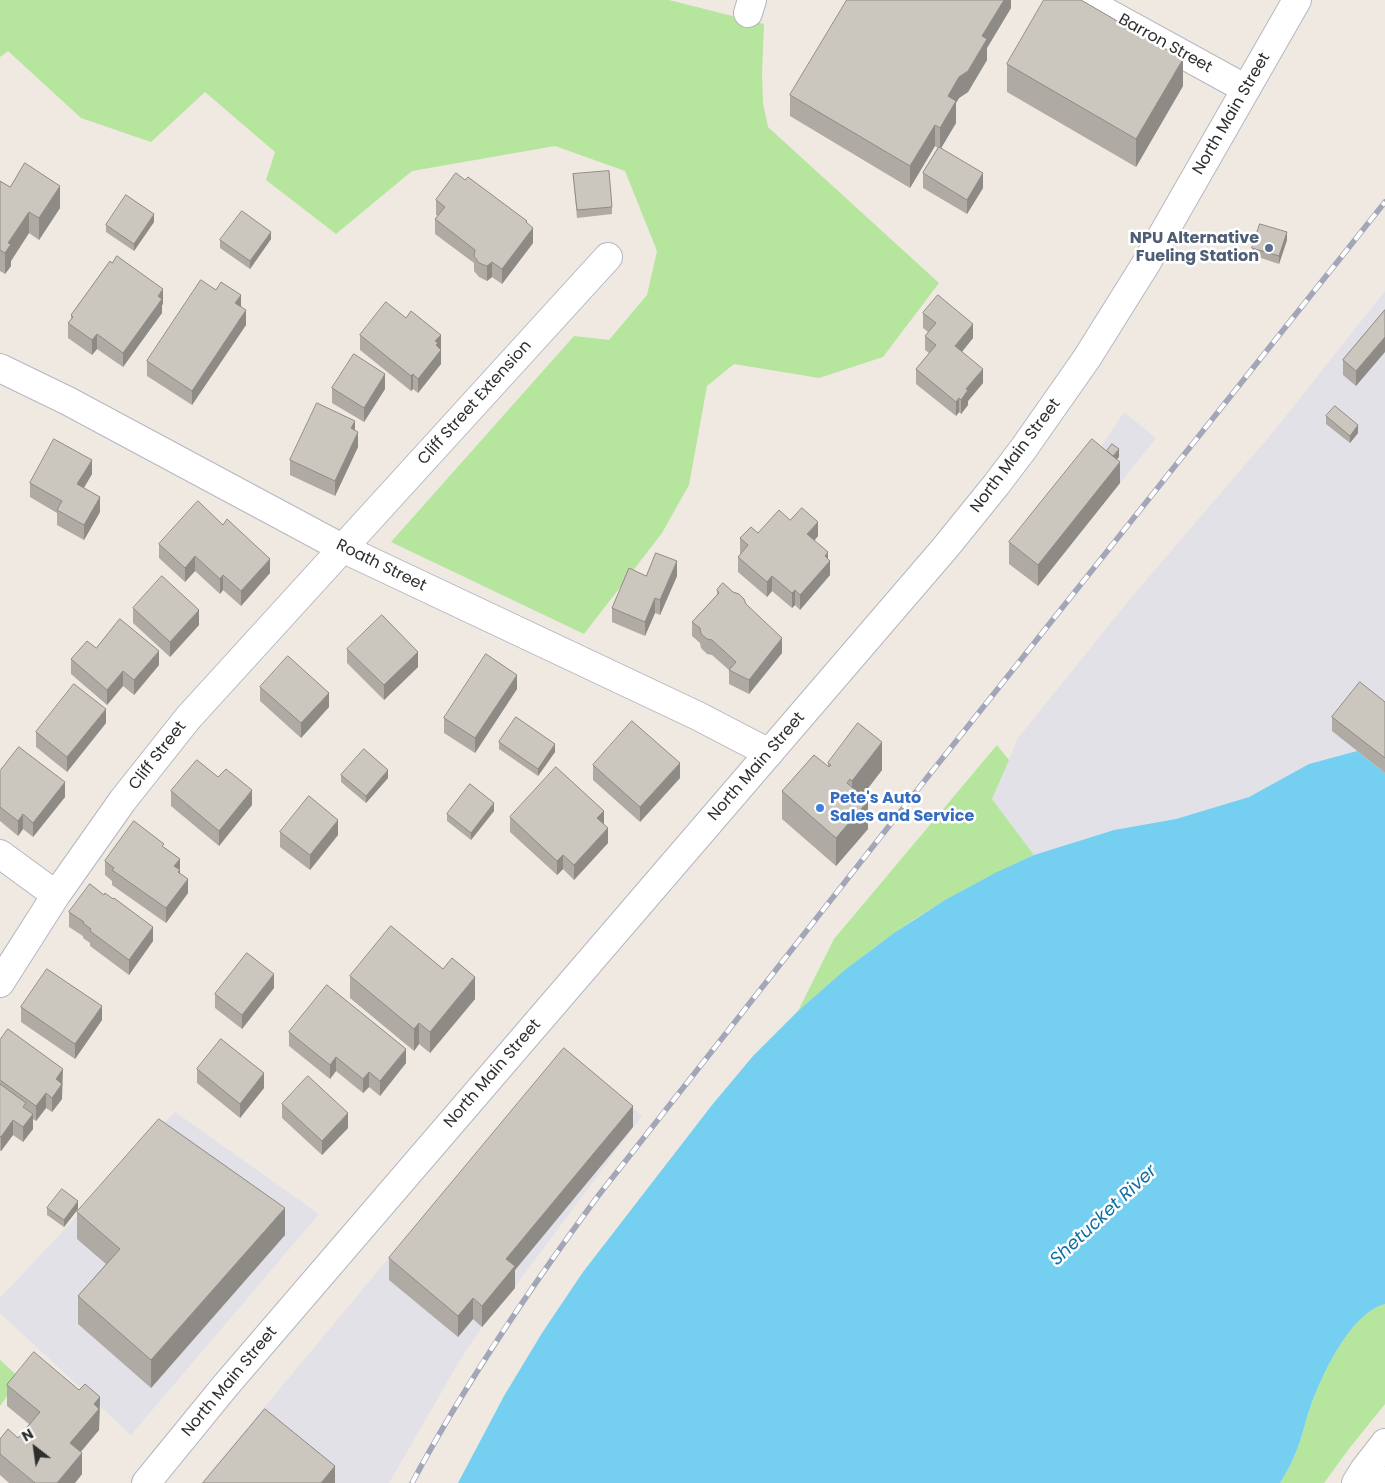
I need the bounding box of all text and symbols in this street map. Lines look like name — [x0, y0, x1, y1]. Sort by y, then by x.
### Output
street label: Barron Street — [1115, 10, 1215, 78]
street label: North Main Street — [1189, 50, 1275, 178]
place label: NPU Alternative Fueling Station — [1130, 229, 1259, 267]
marker: NPU Alternative Fueling Station — [1263, 242, 1275, 254]
street label: Cliff Street Extension — [414, 337, 536, 469]
street label: North Main Street — [967, 395, 1065, 517]
street label: Roath Street — [333, 536, 429, 596]
street label: North Main Street — [705, 709, 809, 825]
street label: Cliff Street — [125, 718, 191, 794]
place label: Pete's Auto Sales and Service — [830, 789, 974, 827]
marker: Pete's Auto Sales and Service — [814, 802, 826, 814]
street label: North Main Street — [441, 1016, 545, 1132]
water label: Shetucket River — [1046, 1161, 1162, 1271]
street label: North Main Street — [178, 1323, 282, 1441]
north arrow — [10, 1423, 60, 1473]
text: N — [18, 1424, 37, 1446]

